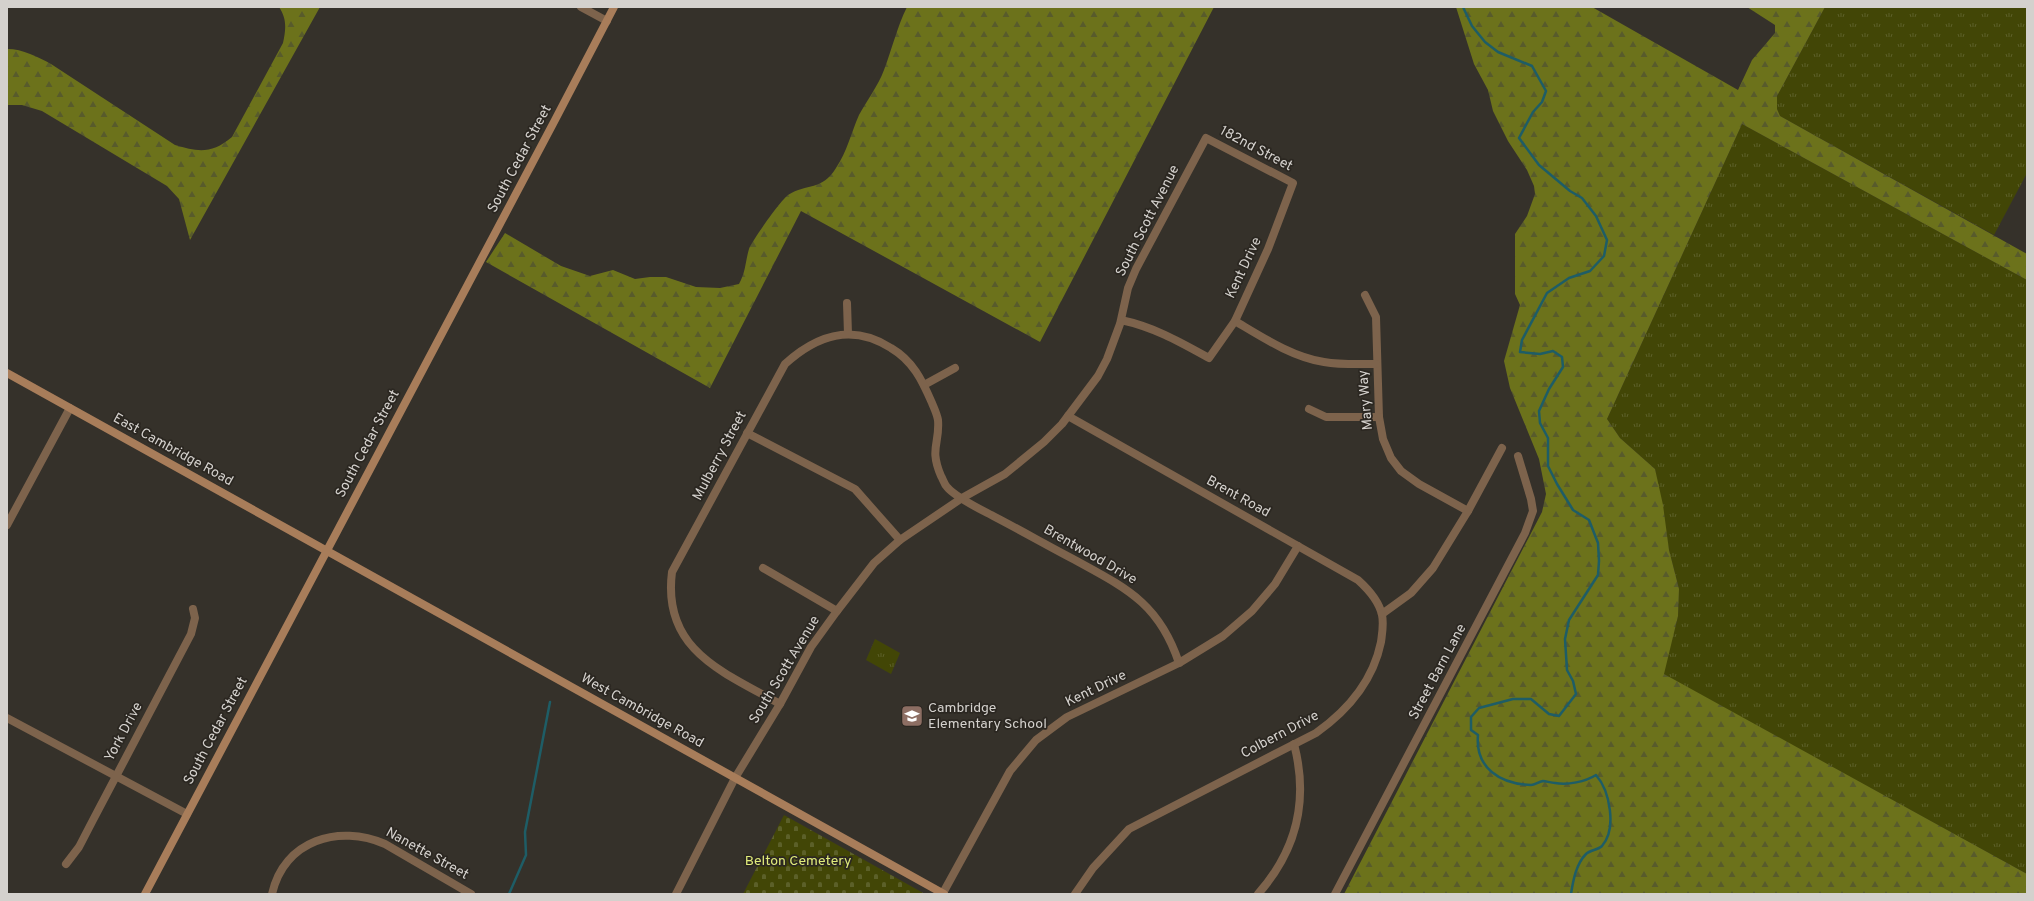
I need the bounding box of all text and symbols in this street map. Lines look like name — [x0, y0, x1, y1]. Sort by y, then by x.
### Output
street label: South Cedar Street — [484, 102, 556, 216]
street label: 182nd Street — [1217, 123, 1295, 175]
street label: South Scott Avenue — [1113, 162, 1183, 280]
street label: Kent Drive — [1222, 235, 1266, 301]
street label: Mary Way — [1355, 369, 1377, 431]
street label: South Cedar Street — [332, 387, 404, 501]
street label: Mulberry Street — [689, 408, 751, 504]
street label: East Cambridge Road — [110, 410, 236, 490]
street label: Brent Road — [1203, 472, 1273, 522]
street label: Brentwood Drive — [1040, 521, 1140, 589]
street label: South Scott Avenue — [746, 613, 824, 727]
street label: Street Barn Lane — [1406, 621, 1470, 723]
street label: Kent Drive — [1063, 667, 1129, 711]
street label: West Cambridge Road — [578, 670, 706, 752]
street label: South Cedar Street — [180, 674, 252, 788]
street label: York Drive — [101, 699, 147, 765]
place label: Cambridge Elementary School — [928, 700, 1047, 733]
school or university icon: Cambridge Elementary School — [899, 703, 925, 729]
street label: Colbern Drive — [1238, 707, 1322, 763]
street label: Nanette Street — [383, 824, 471, 884]
park label: Belton Cemetery — [745, 853, 851, 870]

